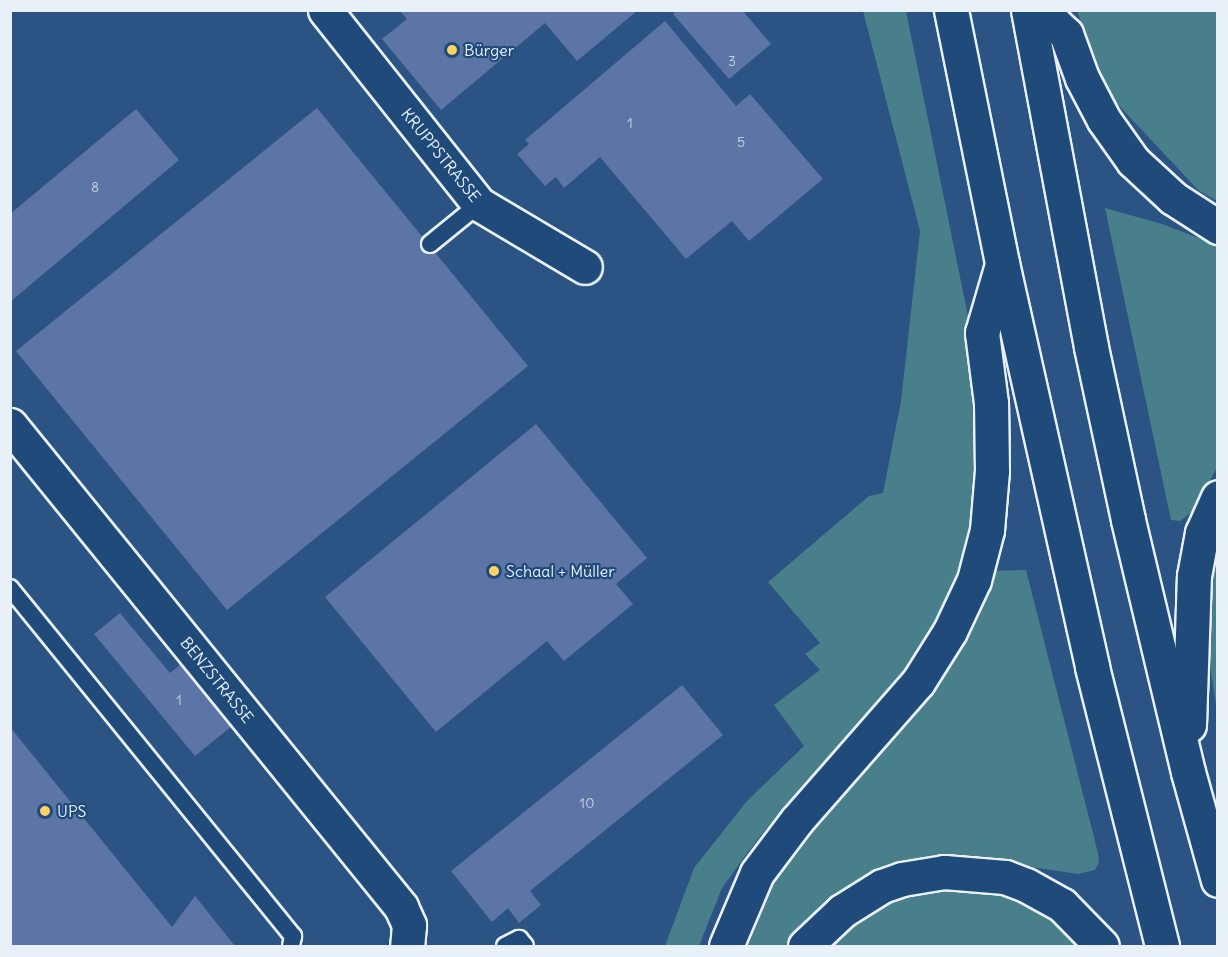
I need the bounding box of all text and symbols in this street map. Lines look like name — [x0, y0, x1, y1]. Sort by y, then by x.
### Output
place label: Bürger — [464, 40, 514, 60]
marker: Bürger — [445, 43, 459, 57]
house number: 3 — [728, 53, 736, 69]
street label: KRUPPSTRASSE — [397, 104, 485, 206]
house number: 1 — [627, 115, 633, 131]
house number: 5 — [737, 134, 745, 150]
house number: 8 — [91, 179, 99, 195]
place label: Schaal + Müller — [506, 561, 615, 581]
marker: Schaal + Müller — [487, 564, 501, 578]
street label: BENZSTRASSE — [177, 633, 257, 727]
house number: 1 — [176, 692, 182, 708]
house number: 10 — [580, 795, 594, 811]
place label: UPS — [57, 801, 86, 821]
marker: UPS — [38, 804, 52, 818]

